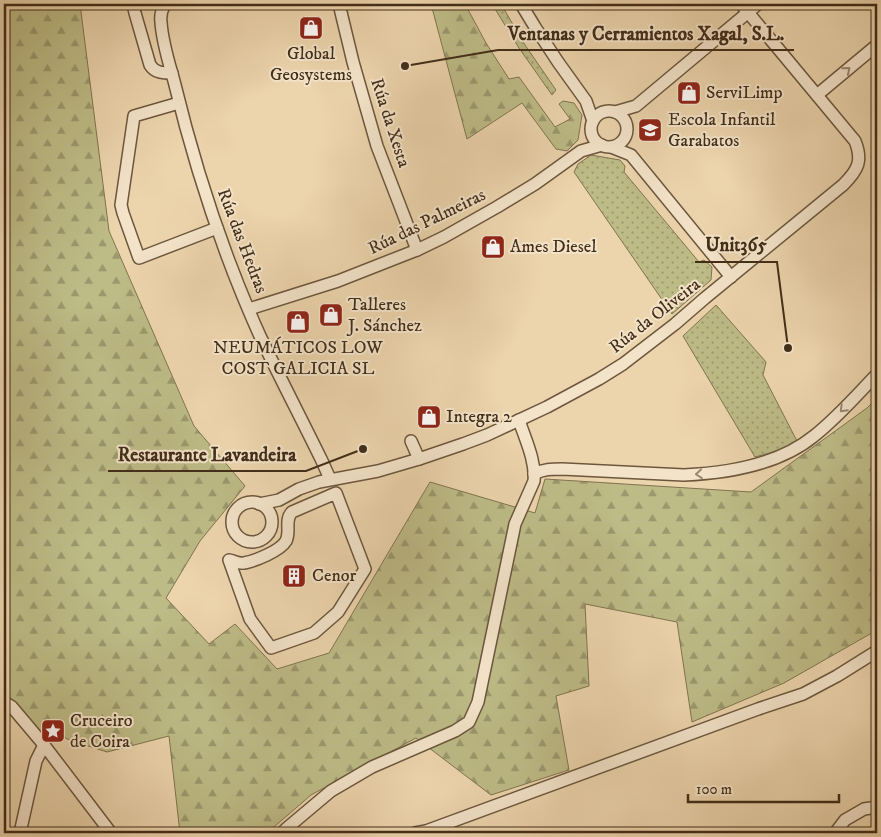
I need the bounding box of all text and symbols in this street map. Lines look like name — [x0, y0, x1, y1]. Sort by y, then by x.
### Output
shop icon: Global Geosystems — [298, 15, 324, 41]
callout: Ventanas y Cerramientos Xagal, S.L. — [498, 16, 794, 50]
text: Ventanas y Cerramientos Xagal, S.L. — [507, 23, 785, 46]
place label: Global Geosystems — [270, 43, 352, 86]
one-way arrow — [842, 67, 851, 76]
street label: Rúa da Xesta — [365, 76, 415, 171]
shop icon: ServiLimp — [676, 80, 702, 106]
place label: ServiLimp — [706, 82, 783, 104]
place label: Escola Infantil Garabatos — [668, 109, 776, 152]
school or university icon: Escola Infantil Garabatos — [637, 117, 663, 143]
street label: Rúa das Palmeiras — [365, 184, 489, 260]
street label: Rúa das Hedras — [212, 186, 272, 296]
callout: Unit365 — [695, 228, 777, 262]
shop icon: Ames Diesel — [480, 234, 506, 260]
text: Unit365 — [705, 234, 767, 257]
place label: Ames Diesel — [510, 236, 597, 258]
street label: Rúa da Oliveira — [605, 273, 705, 358]
place label: Talleres J. Sánchez — [346, 294, 422, 337]
shop icon: Talleres J. Sánchez — [318, 302, 344, 328]
shop icon: NEUMÁTICOS LOW COST GALICIA SL — [285, 309, 311, 335]
place label: NEUMÁTICOS LOW COST GALICIA SL — [213, 336, 383, 380]
one-way arrow — [840, 403, 849, 412]
shop icon: Integra 2 — [416, 404, 442, 430]
place label: Integra 2 — [446, 406, 512, 428]
callout: Restaurante Lavandeira — [108, 437, 306, 471]
text: Restaurante Lavandeira — [118, 444, 297, 467]
one-way arrow — [695, 469, 703, 480]
building icon: Cenor — [281, 563, 307, 589]
place label: Cenor — [312, 565, 356, 587]
place label: Cruceiro de Coira — [70, 710, 133, 753]
place icon: Cruceiro de Coira — [40, 718, 66, 744]
scale bar — [688, 772, 840, 804]
text: 100 m — [696, 780, 732, 799]

